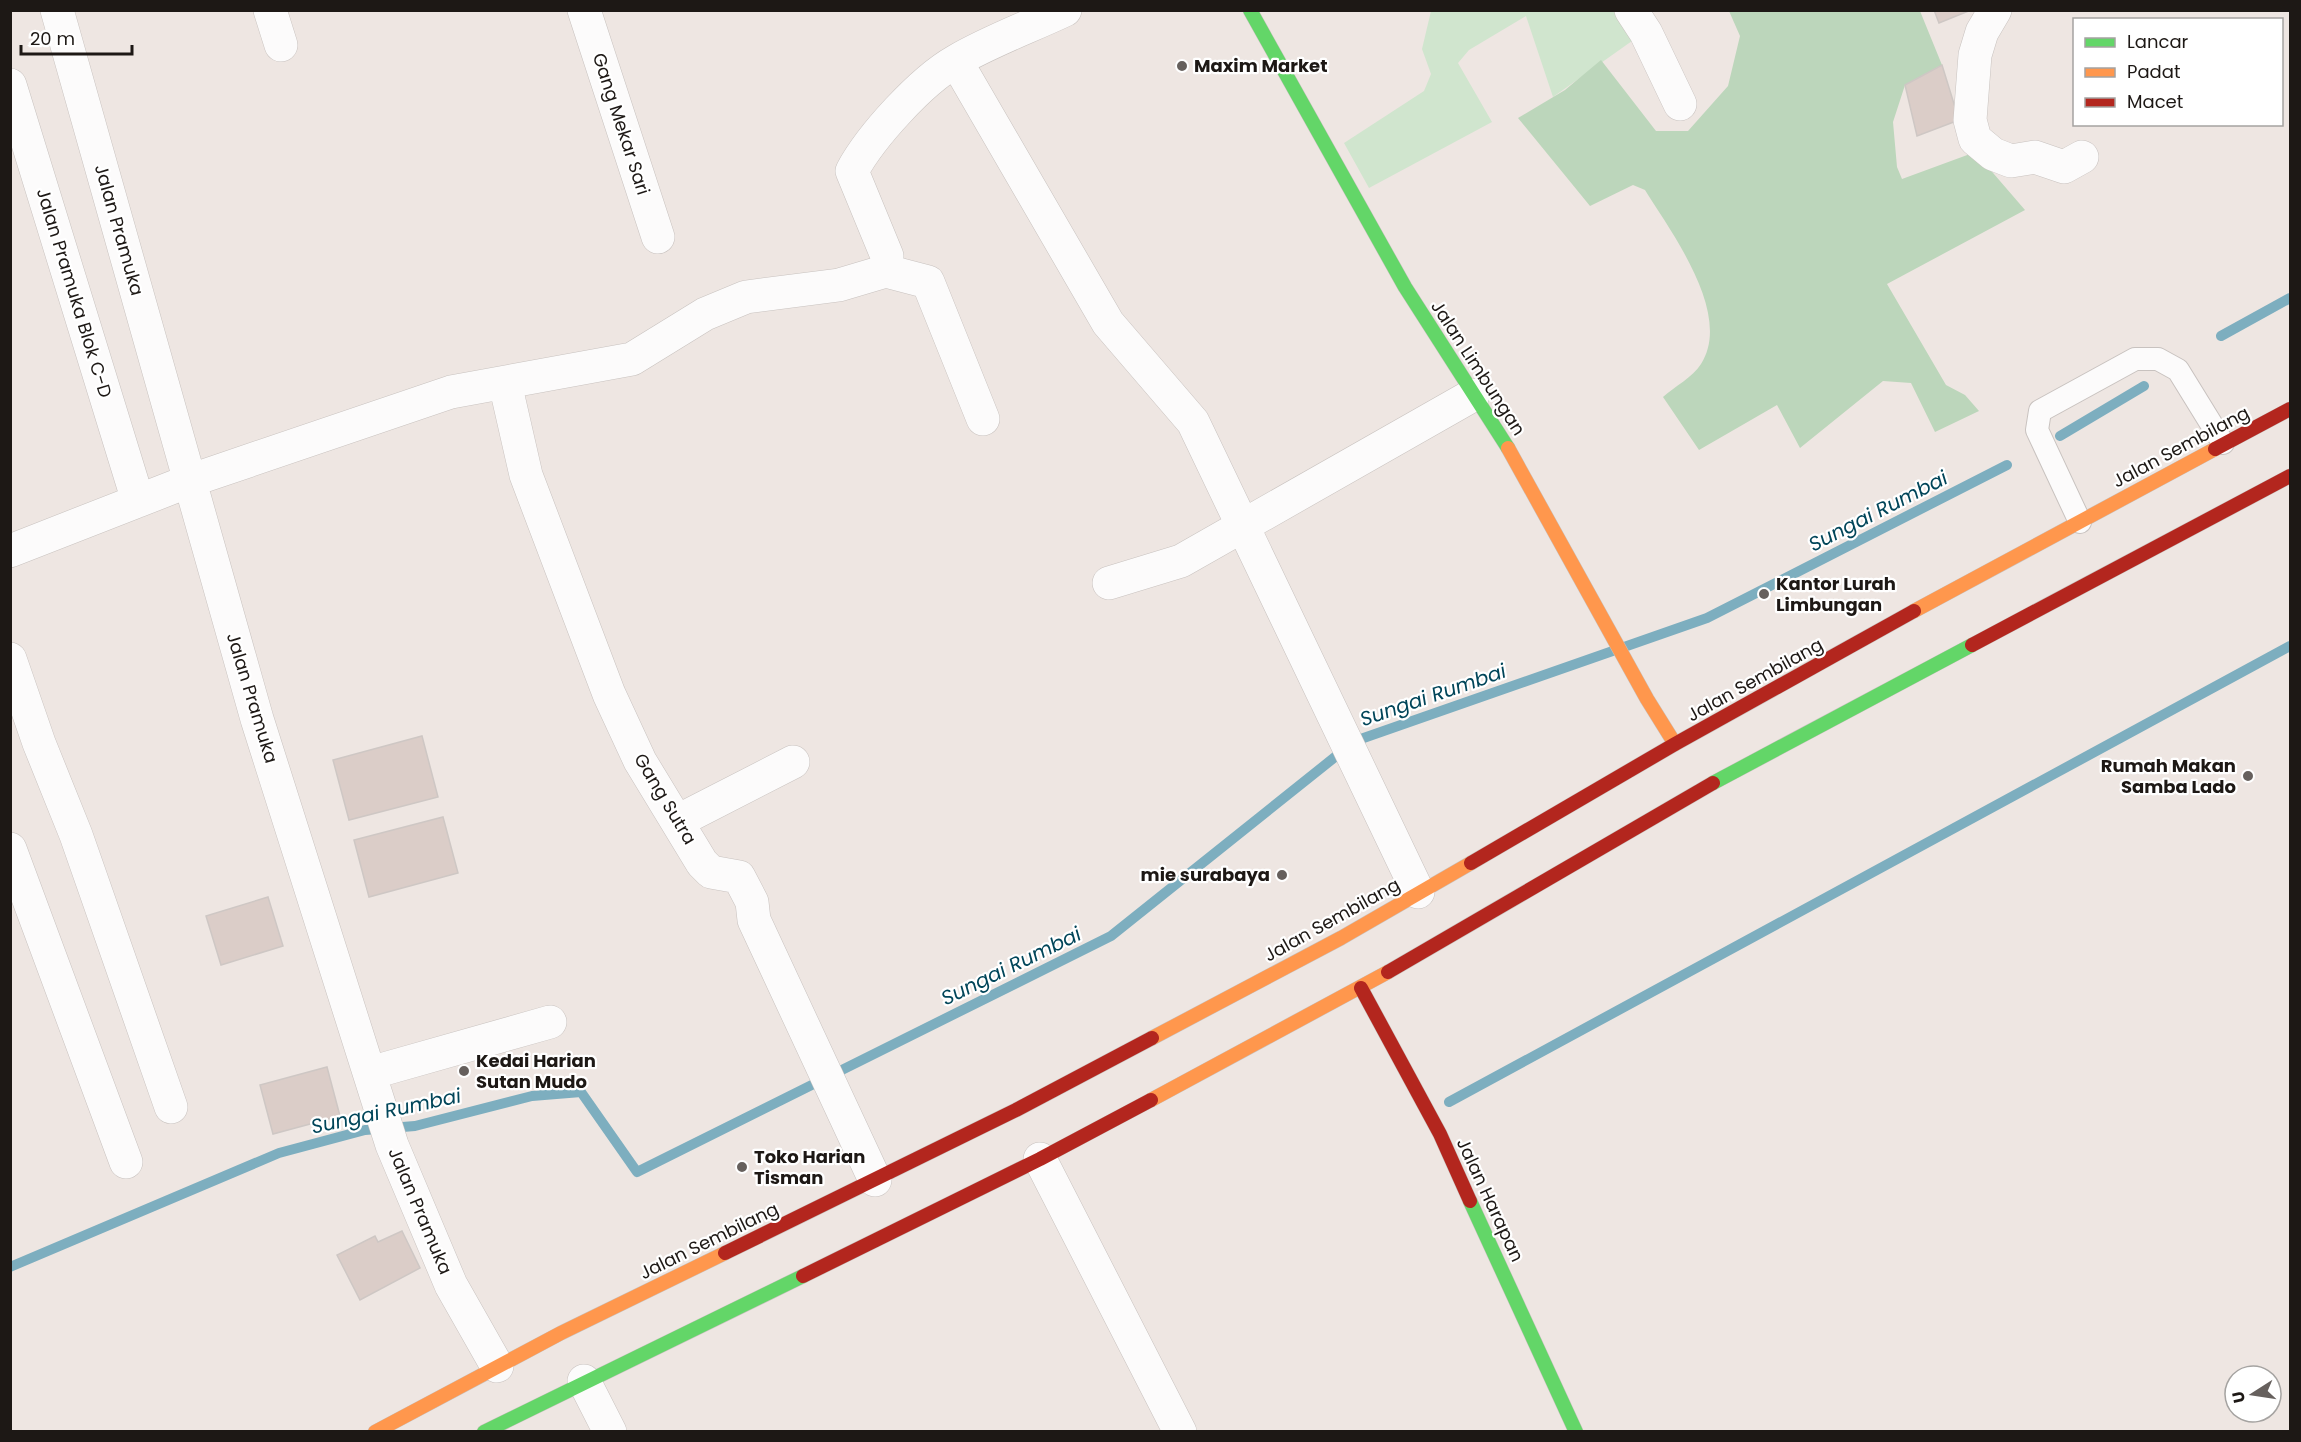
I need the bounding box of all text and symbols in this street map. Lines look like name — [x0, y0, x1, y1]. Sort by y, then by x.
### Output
scale bar — [21, 18, 132, 56]
legend — [2073, 18, 2283, 126]
text: 20 m — [30, 26, 75, 51]
text: Lancar — [2127, 29, 2189, 54]
street label: Gang Mekar Sari — [587, 50, 656, 198]
place label: Maxim Market — [1194, 53, 1328, 78]
marker: Maxim Market — [1175, 59, 1189, 73]
text: Padat — [2127, 59, 2180, 84]
text: Macet — [2127, 89, 2183, 114]
street label: Jalan Pramuka — [89, 161, 150, 298]
street label: Jalan Pramuka Blok C-D — [31, 185, 118, 401]
street label: Jalan Limbungan — [1425, 295, 1532, 440]
street label: Jalan Sembilang — [2108, 400, 2254, 493]
water label: Sungai Rumbai — [1804, 463, 1953, 558]
place label: Kantor Lurah Limbungan — [1776, 571, 1896, 617]
marker: Kantor Lurah Limbungan — [1757, 587, 1771, 601]
street label: Jalan Pramuka — [221, 629, 284, 766]
street label: Jalan Sembilang — [1682, 632, 1827, 727]
water label: Sungai Rumbai — [1356, 657, 1511, 733]
street label: Gang Sutra — [628, 749, 702, 849]
place label: Rumah Makan Samba Lado — [2101, 753, 2236, 799]
marker: Rumah Makan Samba Lado — [2241, 769, 2255, 783]
place label: mie surabaya — [1141, 862, 1270, 887]
marker: mie surabaya — [1275, 868, 1289, 882]
street label: Jalan Sembilang — [1259, 872, 1404, 967]
water label: Sungai Rumbai — [936, 919, 1087, 1012]
place label: Kedai Harian Sutan Mudo — [476, 1048, 596, 1094]
marker: Kedai Harian Sutan Mudo — [457, 1064, 471, 1078]
water label: Sungai Rumbai — [308, 1081, 465, 1141]
street label: Jalan Harapan — [1451, 1134, 1530, 1266]
street label: Jalan Pramuka — [382, 1144, 458, 1278]
place label: Toko Harian Tisman — [754, 1144, 865, 1190]
marker: Toko Harian Tisman — [735, 1160, 749, 1174]
street label: Jalan Sembilang — [635, 1196, 782, 1285]
north arrow — [2223, 1364, 2283, 1424]
text: U — [2226, 1389, 2251, 1405]

